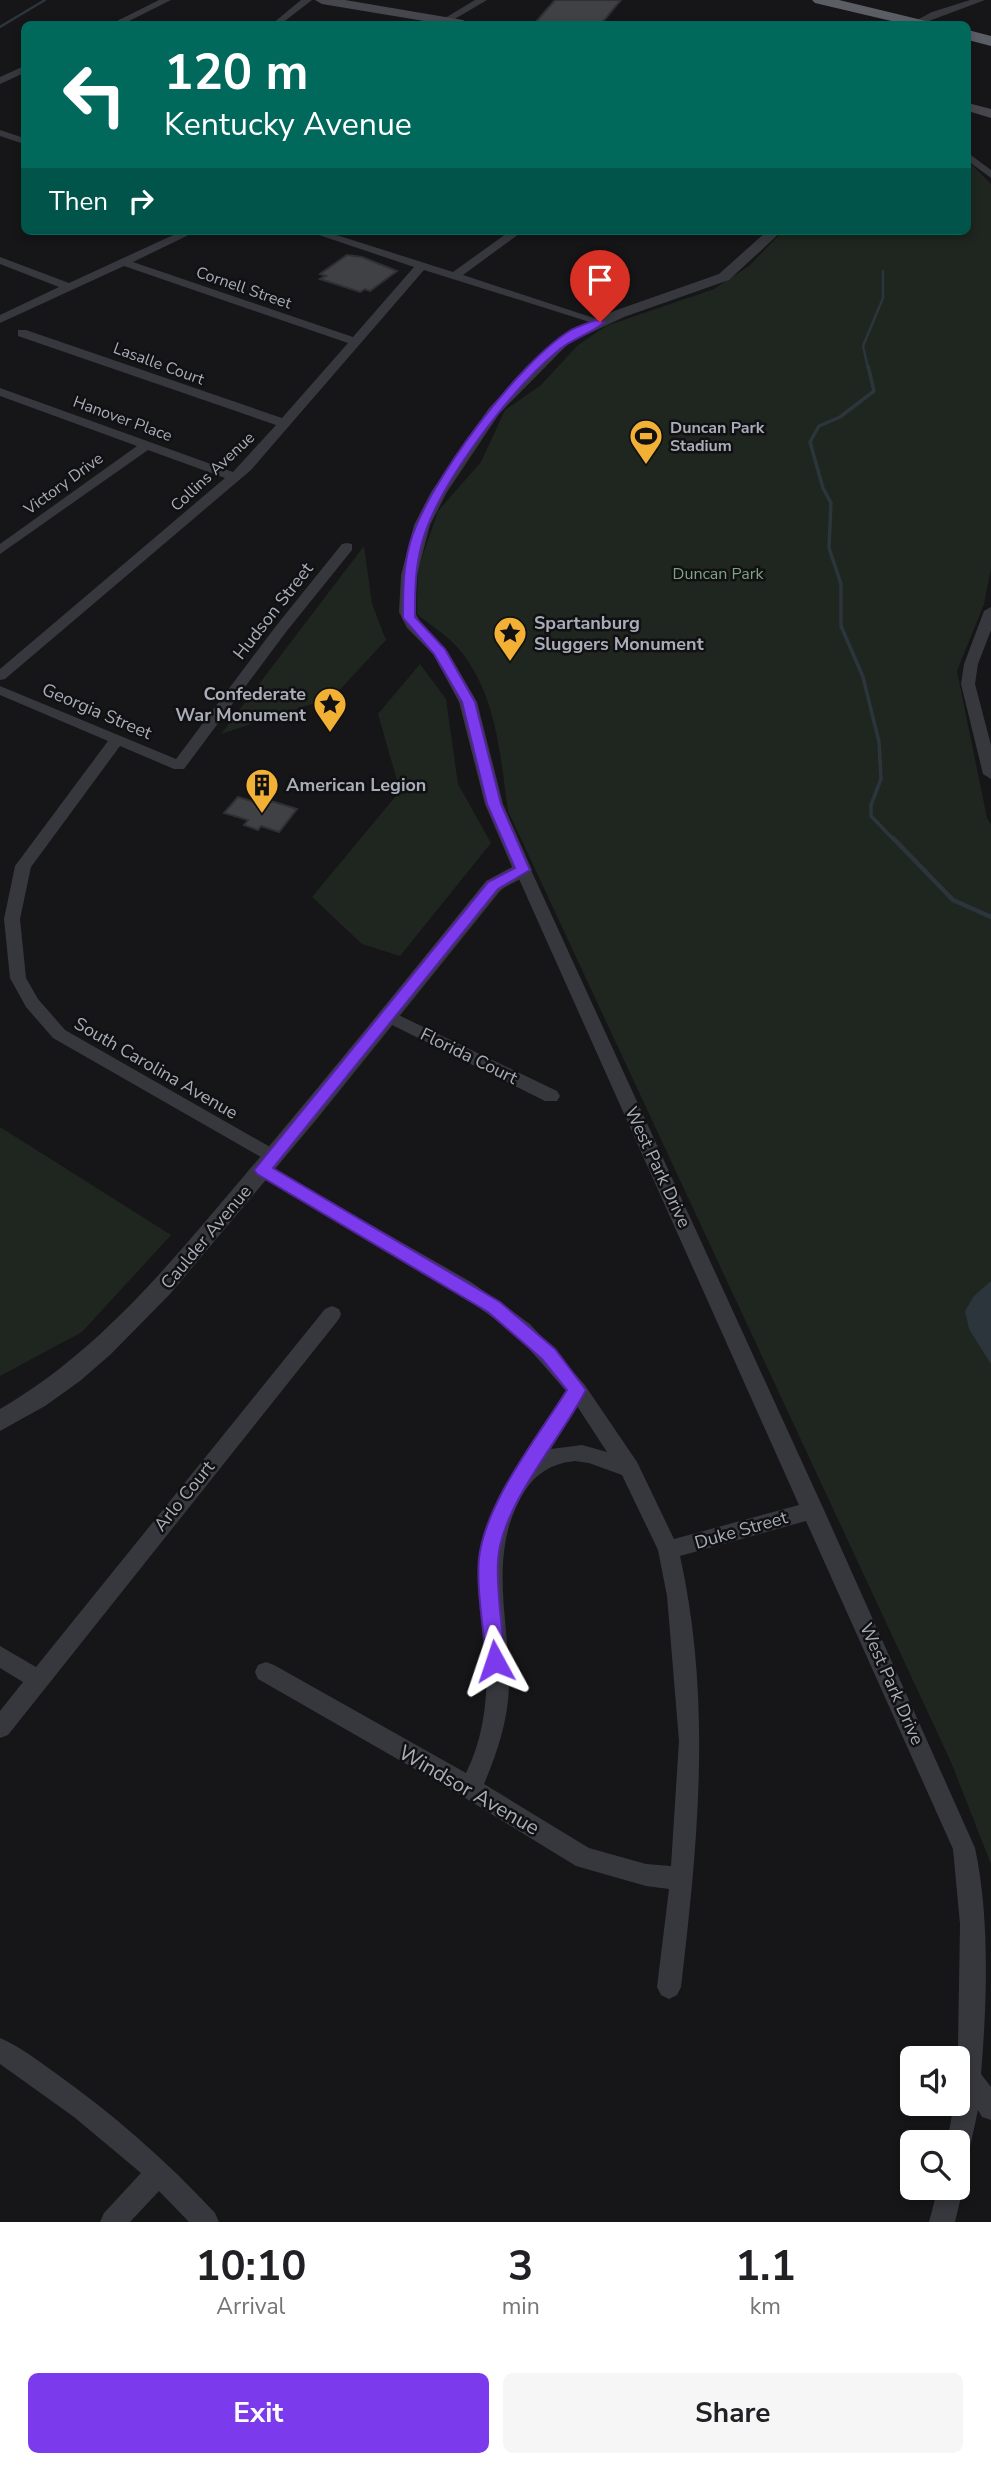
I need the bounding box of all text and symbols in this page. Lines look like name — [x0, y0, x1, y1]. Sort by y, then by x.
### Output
text: 120 m — [164, 39, 308, 106]
icon: left — [49, 49, 140, 140]
text: Kentucky Avenue — [164, 103, 412, 146]
icon: right — [122, 182, 160, 220]
text: Then — [49, 184, 108, 219]
pin — [570, 250, 630, 322]
street label: Cornell Street — [193, 261, 295, 315]
icon: arrive — [581, 261, 619, 299]
street label: Lasalle Court — [110, 337, 208, 391]
street label: Hanover Place — [70, 391, 175, 447]
sports icon: Duncan Park Stadium — [627, 417, 665, 466]
place label: Duncan Park Stadium — [670, 417, 765, 457]
street label: Collins Avenue — [166, 427, 260, 516]
street label: Victory Drive — [19, 448, 108, 521]
street label: Hudson Street — [228, 557, 319, 664]
park label: Duncan Park — [673, 563, 764, 585]
place label: Spartanburg Sluggers Monument — [534, 611, 704, 656]
place icon: Spartanburg Sluggers Monument — [491, 614, 529, 663]
street label: Georgia Street — [38, 677, 156, 745]
place label: Confederate War Monument — [175, 682, 306, 727]
place icon: Confederate War Monument — [311, 685, 349, 734]
building icon: American Legion — [243, 766, 281, 815]
place label: American Legion — [286, 773, 426, 797]
street label: South Carolina Avenue — [70, 1011, 242, 1125]
street label: Florida Court — [416, 1022, 522, 1090]
street label: West Park Drive — [619, 1103, 697, 1231]
street label: Caulder Avenue — [155, 1180, 257, 1294]
street label: Arlo Court — [148, 1455, 220, 1536]
street label: Duke Street — [692, 1505, 791, 1555]
street label: West Park Drive — [854, 1619, 930, 1749]
position arrow — [458, 1624, 532, 1698]
street label: Windsor Avenue — [393, 1738, 545, 1842]
map controls — [900, 2046, 970, 2200]
button: sound — [900, 2046, 970, 2116]
button: search — [900, 2130, 970, 2200]
text: 10:10 — [195, 2238, 306, 2295]
text: 3 — [508, 2238, 533, 2295]
text: 1.1 — [735, 2238, 796, 2295]
text: Arrival — [216, 2291, 285, 2322]
text: min — [502, 2291, 540, 2322]
text: km — [750, 2291, 781, 2322]
button: Exit — [28, 2373, 489, 2453]
button: Share — [503, 2373, 963, 2453]

